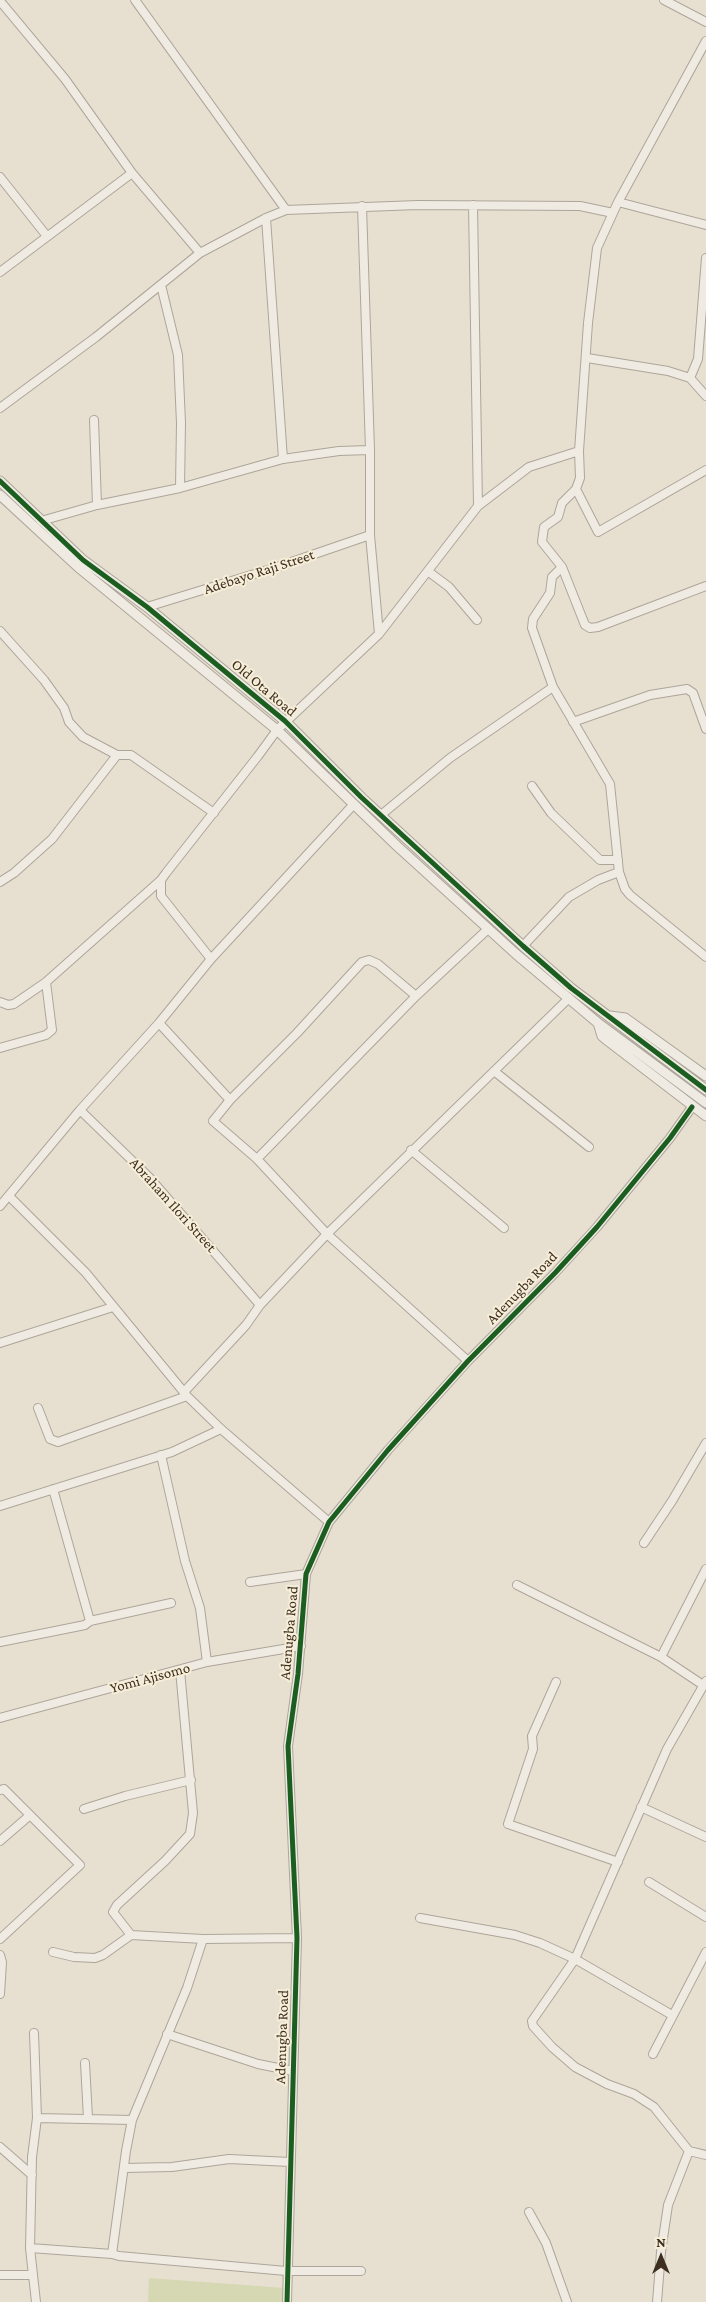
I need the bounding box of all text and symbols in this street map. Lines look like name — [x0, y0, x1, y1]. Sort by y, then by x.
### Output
street label: Adebayo Raji Street — [201, 546, 317, 598]
street label: Old Ota Road — [228, 655, 300, 721]
street label: Abraham Ilori Street — [126, 1154, 220, 1256]
street label: Adenugba Road — [483, 1248, 561, 1328]
street label: Adenugba Road — [276, 1585, 302, 1681]
street label: Yomi Ajisomo — [108, 1659, 192, 1697]
street label: Adenugba Road — [271, 1990, 293, 2084]
north arrow — [636, 2232, 686, 2282]
text: N — [656, 2234, 666, 2250]

